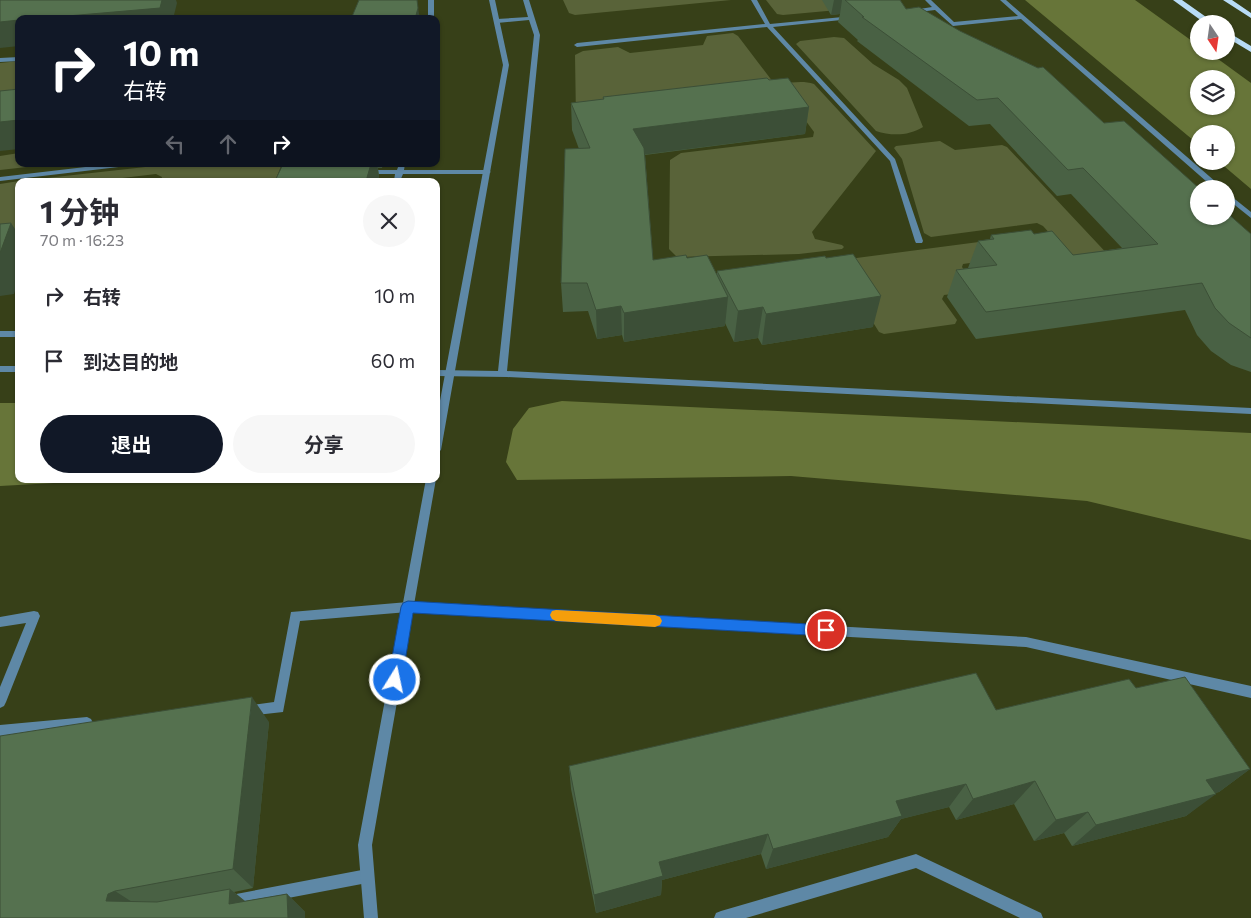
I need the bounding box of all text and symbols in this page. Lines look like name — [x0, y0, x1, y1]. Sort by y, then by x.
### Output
north arrow — [1190, 15, 1235, 60]
map controls — [1190, 15, 1235, 225]
text: 10 m — [123, 30, 199, 73]
icon: right — [40, 35, 105, 100]
button: layers — [1190, 70, 1235, 115]
text: 右转 — [123, 77, 167, 104]
button: + — [1190, 125, 1235, 170]
icon: left — [161, 130, 189, 158]
icon: ahead — [214, 130, 242, 158]
icon: right — [267, 130, 295, 158]
button: − — [1190, 180, 1235, 225]
text: 1 分钟 — [40, 192, 119, 229]
button: close — [363, 195, 415, 247]
text: 70 m · 16:23 — [40, 230, 124, 249]
icon: right — [40, 282, 68, 310]
text: 10 m — [374, 284, 415, 307]
text: 右转 — [83, 285, 121, 308]
icon: arrive — [40, 347, 68, 375]
text: 60 m — [371, 349, 415, 372]
text: 到达目的地 — [83, 350, 178, 373]
button: 退出 — [40, 415, 223, 473]
button: 分享 — [233, 415, 415, 473]
pin — [805, 609, 847, 651]
icon: arrive — [812, 616, 840, 644]
position arrow — [368, 653, 420, 705]

